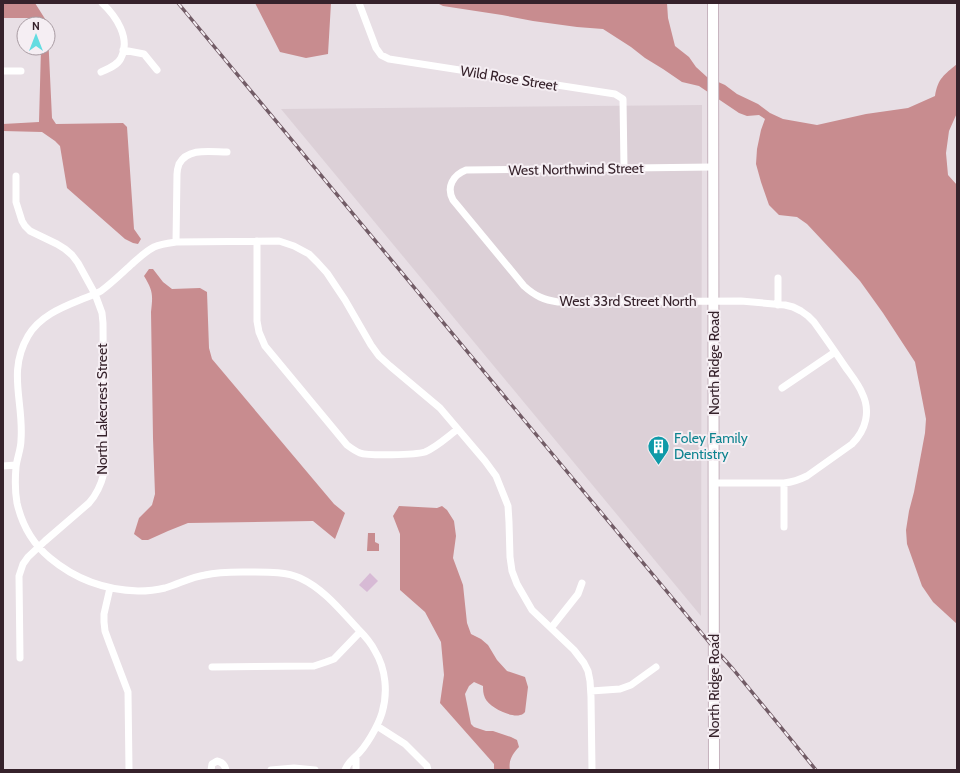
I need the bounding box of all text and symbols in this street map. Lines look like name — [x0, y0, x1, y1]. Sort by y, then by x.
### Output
north arrow — [16, 16, 56, 56]
text: N — [32, 19, 40, 33]
street label: Wild Rose Street — [459, 61, 559, 95]
street label: West Northwind Street — [508, 159, 644, 179]
street label: West 33rd Street North — [559, 292, 697, 310]
street label: North Ridge Road — [705, 311, 723, 415]
street label: North Lakecrest Street — [93, 343, 111, 475]
place label: Foley Family Dentistry — [674, 429, 748, 463]
building icon: Foley Family Dentistry — [645, 433, 671, 466]
street label: North Ridge Road — [705, 634, 723, 738]

